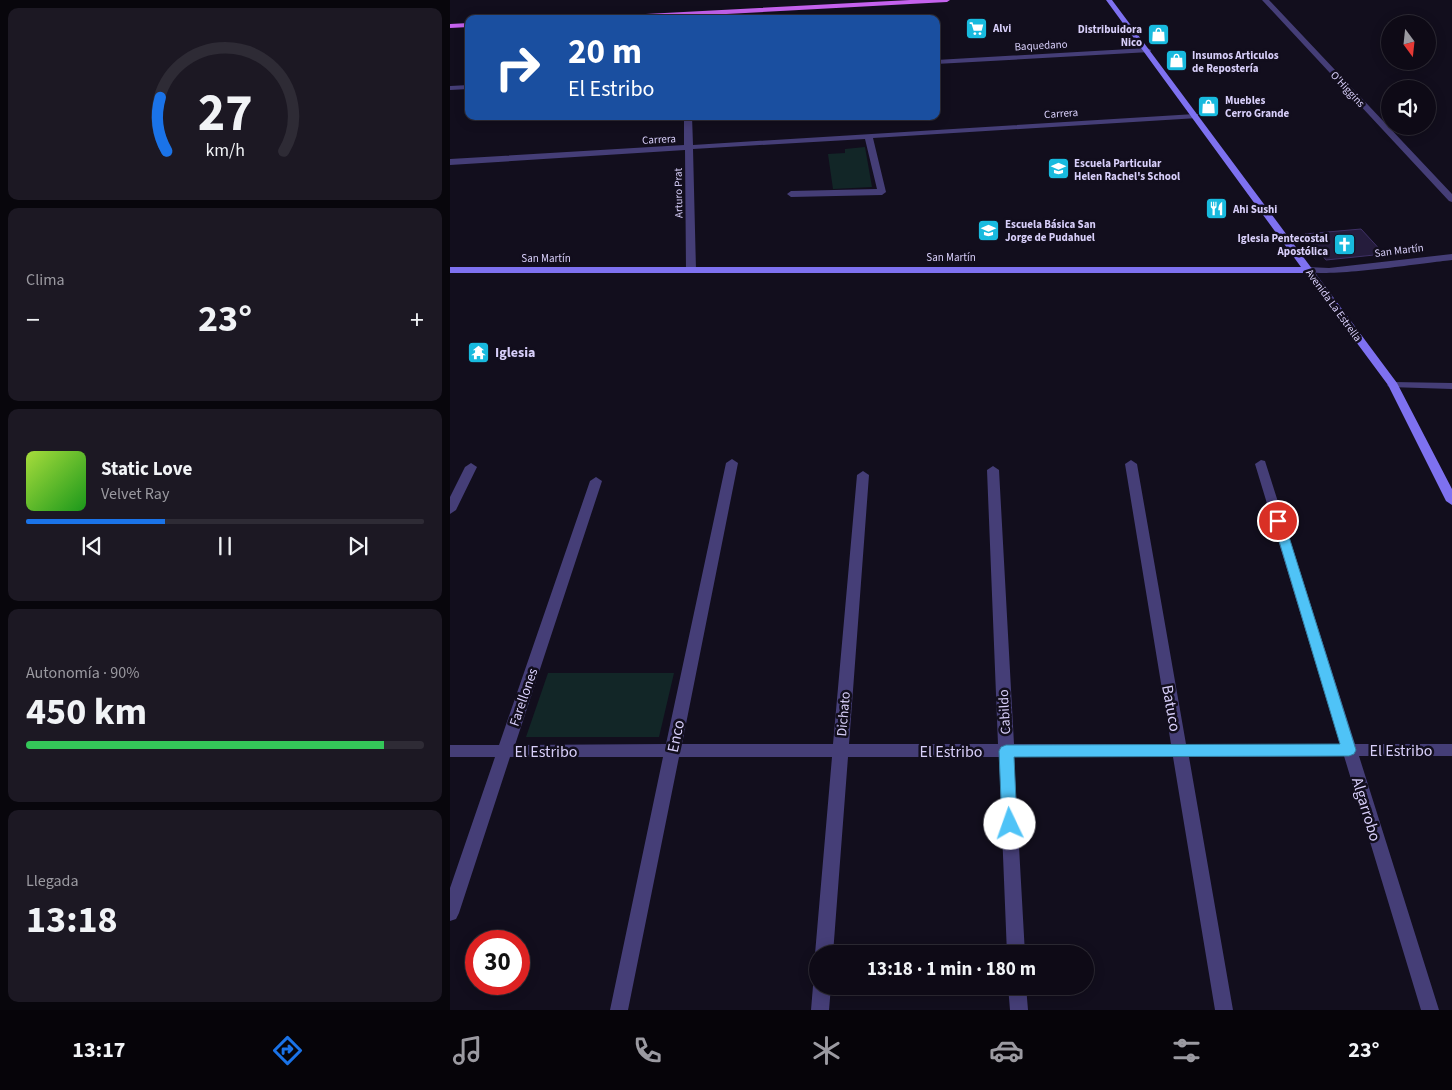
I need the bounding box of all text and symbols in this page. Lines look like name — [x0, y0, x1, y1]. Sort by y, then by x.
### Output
north arrow — [1381, 15, 1436, 70]
map controls — [1381, 15, 1436, 135]
supermarket icon: Alvi — [965, 16, 989, 40]
place label: Alvi — [992, 21, 1011, 36]
place label: Distribuidora Nico — [1078, 22, 1142, 50]
shop icon: Distribuidora Nico — [1146, 23, 1170, 47]
text: 20 m — [568, 27, 642, 77]
icon: right — [485, 35, 550, 100]
street label: Baquedano — [1014, 37, 1068, 54]
place label: Insumos Articulos de Repostería — [1192, 48, 1279, 76]
shop icon: Insumos Articulos de Repostería — [1164, 49, 1188, 73]
street label: O'Higgins — [1327, 68, 1369, 111]
text: El Estribo — [568, 73, 655, 105]
text: 27 — [198, 77, 252, 151]
button: sound — [1381, 80, 1436, 135]
place label: Muebles Cerro Grande — [1225, 93, 1290, 121]
shop icon: Muebles Cerro Grande — [1197, 94, 1221, 118]
street label: Carrera — [1044, 105, 1078, 122]
street label: Carrera — [642, 131, 676, 148]
text: km/h — [205, 138, 245, 163]
place label: Escuela Particular Helen Rachel's School — [1074, 156, 1181, 184]
school or university icon: Escuela Particular Helen Rachel's School — [1046, 157, 1070, 181]
street label: Arturo Prat — [671, 167, 686, 218]
restaurant icon: Ahi Sushi — [1205, 197, 1229, 221]
place label: Ahi Sushi — [1232, 202, 1277, 217]
place label: Escuela Básica San Jorge de Pudahuel — [1005, 217, 1096, 245]
school or university icon: Escuela Básica San Jorge de Pudahuel — [977, 218, 1001, 242]
place label: Iglesia Pentecostal Apostólica — [1238, 231, 1329, 259]
church icon: Iglesia Pentecostal Apostólica — [1332, 232, 1356, 256]
street label: San Martín — [1374, 240, 1425, 261]
street label: San Martín — [926, 250, 976, 265]
street label: San Martín — [521, 251, 571, 266]
street label: Avenida La Estrella — [1302, 266, 1365, 345]
text: Clima — [26, 269, 64, 291]
text: 23° — [198, 292, 252, 346]
text: − — [26, 300, 40, 340]
text: + — [410, 300, 424, 340]
temple icon: Iglesia — [467, 340, 491, 364]
place label: Iglesia — [495, 343, 535, 363]
text: Static Love — [101, 456, 192, 483]
text: Velvet Ray — [101, 483, 169, 505]
pin — [1257, 500, 1299, 542]
icon: arrive — [1264, 507, 1292, 535]
icon: previous — [78, 532, 106, 560]
icon: pause — [211, 532, 239, 560]
icon: next — [344, 532, 372, 560]
text: Autonomía · 90% — [26, 662, 139, 684]
street label: Farellones — [505, 665, 543, 729]
street label: Batuco — [1156, 683, 1186, 733]
text: 450 km — [26, 685, 147, 739]
street label: Cabildo — [994, 689, 1016, 735]
street label: Dichato — [832, 691, 856, 737]
street label: Enco — [662, 718, 690, 755]
street label: El Estribo — [1370, 740, 1432, 762]
street label: El Estribo — [515, 741, 577, 763]
street label: El Estribo — [920, 741, 982, 763]
street label: Algarrobo — [1346, 775, 1386, 844]
position arrow — [983, 797, 1035, 849]
text: Llegada — [26, 870, 78, 892]
text: 13:18 — [26, 893, 118, 947]
speed limit sign: 30 — [465, 930, 530, 995]
text: 13:18 · 1 min · 180 m — [867, 956, 1036, 983]
icon: directions — [270, 1033, 305, 1068]
icon: music — [450, 1033, 485, 1068]
icon: phone — [630, 1033, 665, 1068]
icon: climate — [809, 1033, 844, 1068]
icon: car — [989, 1033, 1024, 1068]
icon: filters — [1169, 1033, 1204, 1068]
text: 13:17 — [72, 1034, 125, 1066]
text: 23° — [1348, 1034, 1380, 1066]

